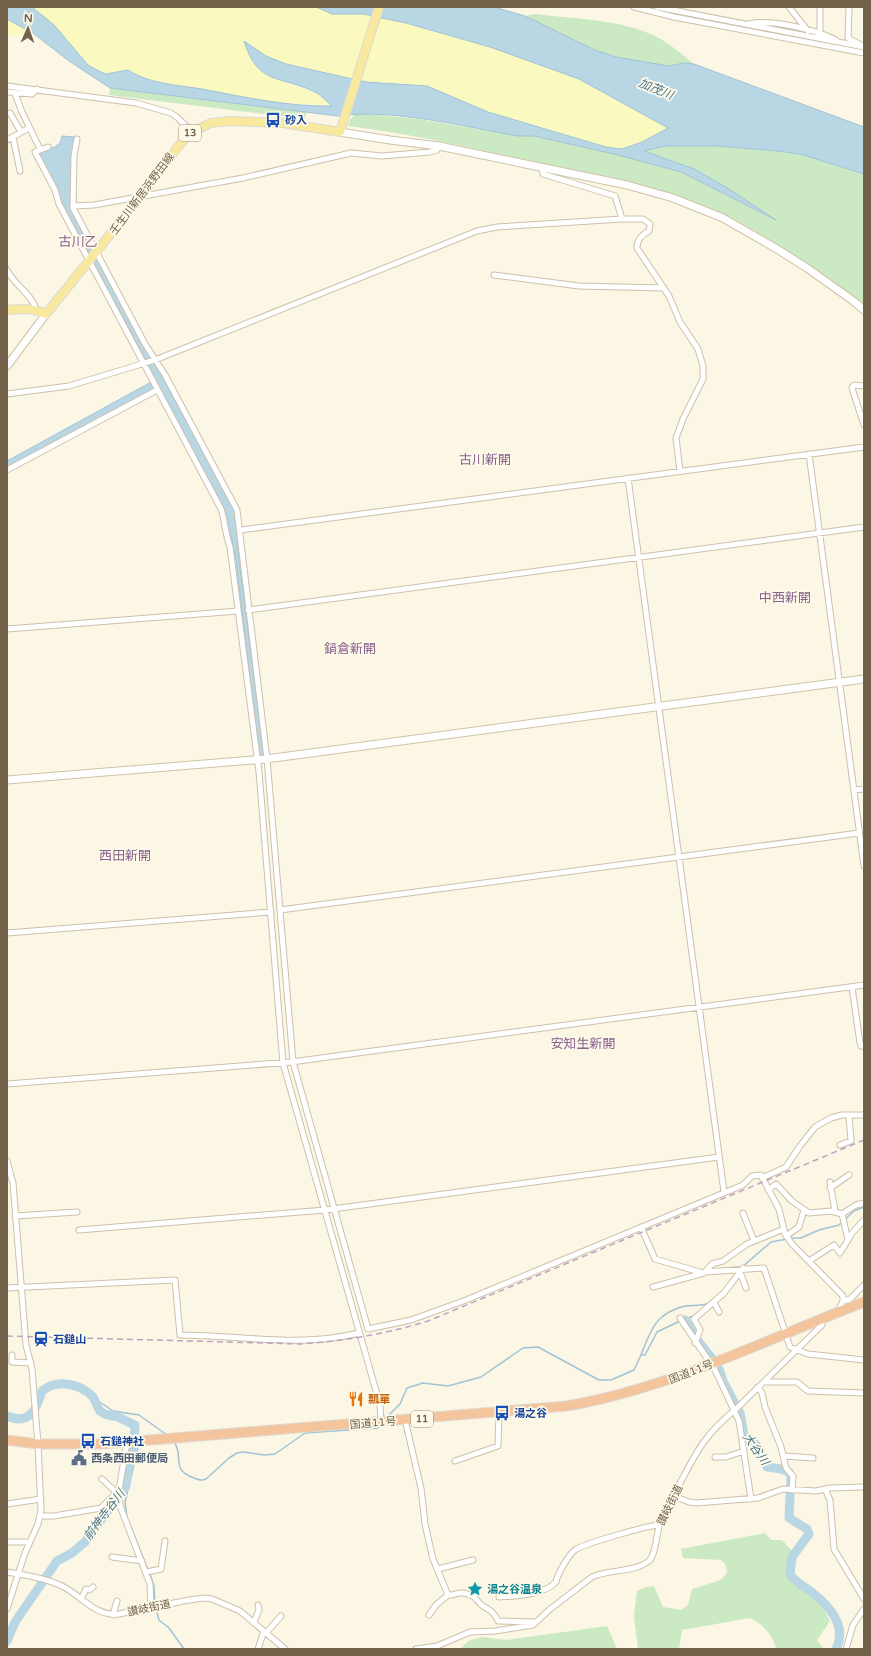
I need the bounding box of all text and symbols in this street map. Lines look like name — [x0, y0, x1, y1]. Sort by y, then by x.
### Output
north arrow — [8, 8, 48, 48]
text: N — [24, 12, 33, 25]
water label: 加茂川 — [637, 76, 677, 103]
bus stop icon: 砂入 — [264, 111, 282, 129]
place label: 砂入 — [285, 114, 307, 127]
road number: 13 — [179, 125, 201, 141]
street label: 壬生川新居浜野田線 — [107, 151, 177, 237]
district label: 古川乙 — [58, 234, 98, 250]
district label: 古川新開 — [459, 452, 511, 468]
district label: 中西新開 — [759, 590, 811, 606]
district label: 鍋倉新開 — [324, 641, 376, 657]
district label: 西田新開 — [99, 848, 151, 864]
district label: 安知生新開 — [550, 1036, 616, 1052]
station icon: 石鎚山 — [32, 1330, 50, 1348]
place label: 石鎚山 — [53, 1333, 86, 1346]
street label: 国道11号 — [667, 1358, 715, 1386]
restaurant icon: 瓢華 — [347, 1390, 365, 1408]
place label: 瓢華 — [368, 1393, 390, 1406]
bus stop icon: 湯之谷 — [493, 1404, 511, 1422]
place label: 湯之谷 — [514, 1407, 547, 1420]
road number: 11 — [411, 1411, 433, 1427]
street label: 国道11号 — [349, 1414, 397, 1432]
water label: 大谷川 — [740, 1430, 773, 1469]
bus stop icon: 石鎚神社 — [79, 1432, 97, 1450]
place label: 石鎚神社 — [100, 1435, 144, 1448]
public building icon: 西条西田郵便局 — [70, 1449, 88, 1467]
place label: 西条西田郵便局 — [91, 1452, 168, 1465]
street label: 讃岐街道 — [655, 1482, 685, 1528]
water label: 前神寺谷川 — [80, 1485, 129, 1543]
place icon: 湯之谷温泉 — [466, 1580, 484, 1598]
place label: 湯之谷温泉 — [487, 1583, 542, 1596]
street label: 讃岐街道 — [126, 1597, 172, 1619]

